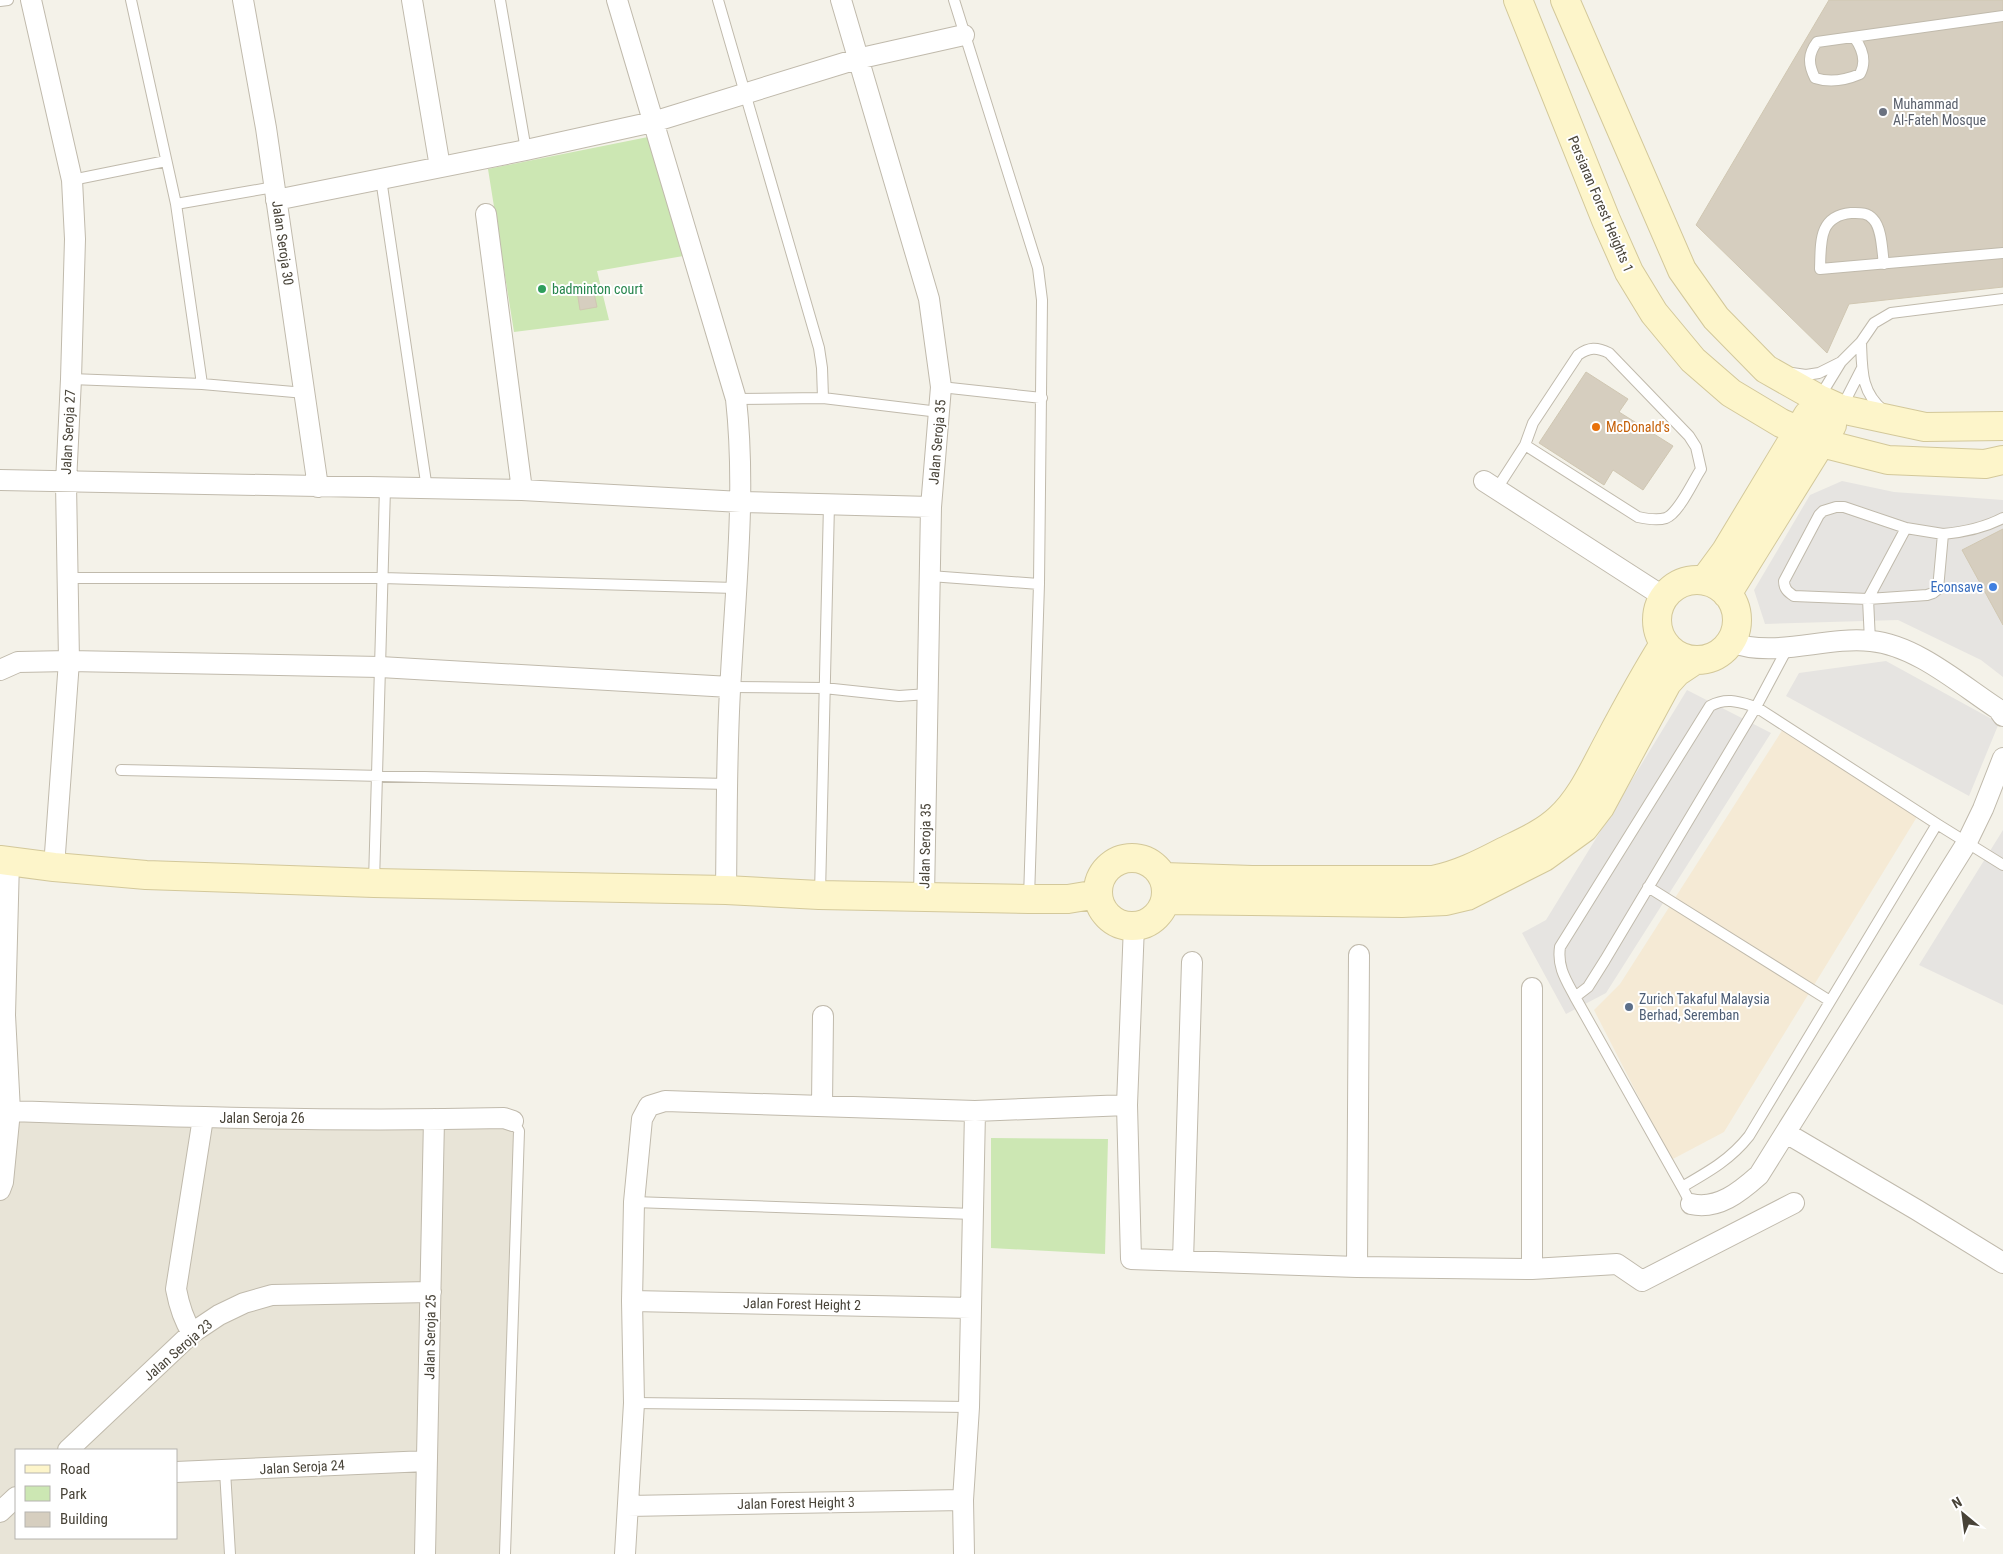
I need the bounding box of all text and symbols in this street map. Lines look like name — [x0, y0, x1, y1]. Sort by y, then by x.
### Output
place label: Muhammad Al-Fateh Mosque — [1893, 96, 1986, 128]
marker: Muhammad Al-Fateh Mosque — [1877, 106, 1889, 118]
street label: Persiaran Forest Heights 1 — [1565, 134, 1637, 274]
street label: Jalan Seroja 30 — [269, 200, 297, 286]
place label: badminton court — [552, 281, 643, 297]
marker: badminton court — [536, 283, 548, 295]
street label: Jalan Seroja 27 — [58, 389, 78, 475]
street label: Jalan Seroja 35 — [925, 399, 949, 485]
place label: McDonald's — [1606, 419, 1670, 435]
marker: McDonald's — [1590, 421, 1602, 433]
place label: Econsave — [1930, 579, 1983, 595]
marker: Econsave — [1987, 581, 1999, 593]
street label: Jalan Seroja 35 — [916, 803, 934, 889]
place label: Zurich Takaful Malaysia Berhad, Seremban — [1639, 991, 1770, 1023]
marker: Zurich Takaful Malaysia Berhad, Seremban — [1623, 1001, 1635, 1013]
street label: Jalan Seroja 26 — [219, 1110, 305, 1126]
street label: Jalan Seroja 25 — [421, 1294, 439, 1380]
street label: Jalan Forest Height 2 — [743, 1295, 861, 1313]
street label: Jalan Seroja 23 — [141, 1316, 215, 1384]
legend — [15, 1449, 178, 1539]
street label: Jalan Seroja 24 — [259, 1457, 345, 1477]
text: Road — [60, 1460, 90, 1478]
text: Park — [60, 1485, 87, 1503]
north arrow — [1938, 1489, 1988, 1539]
street label: Jalan Forest Height 3 — [737, 1494, 855, 1512]
text: N — [1949, 1494, 1964, 1512]
text: Building — [60, 1510, 108, 1528]

